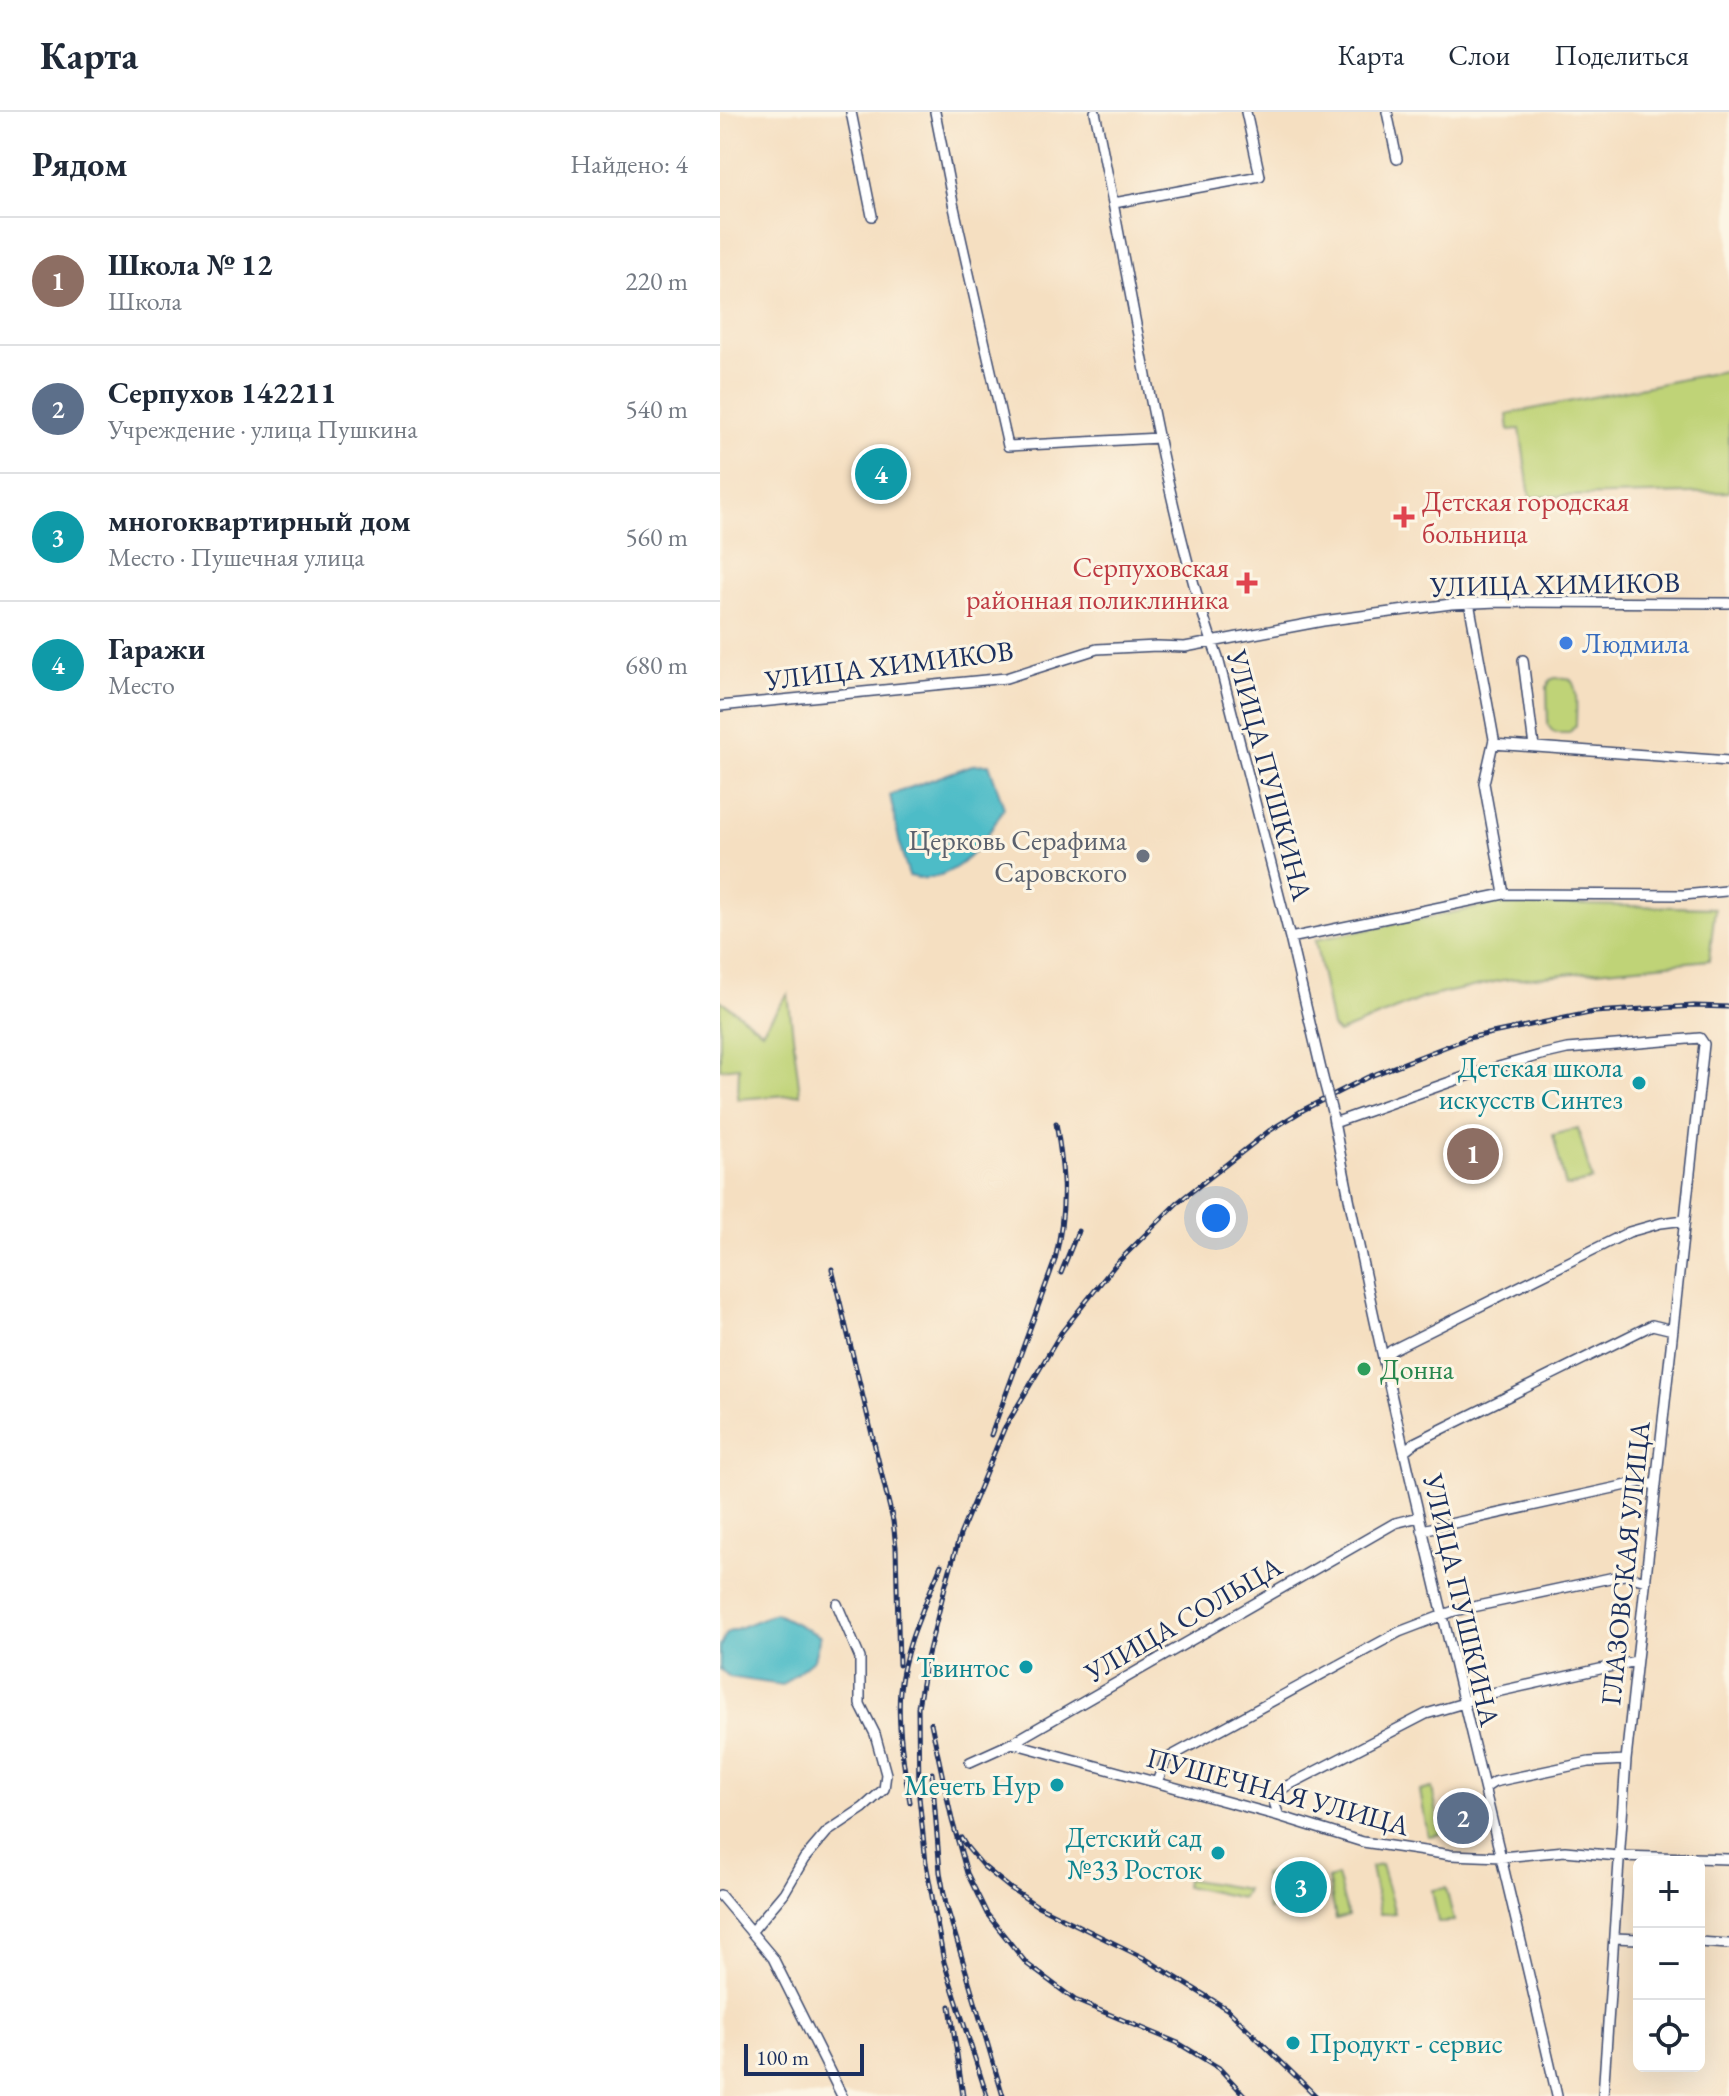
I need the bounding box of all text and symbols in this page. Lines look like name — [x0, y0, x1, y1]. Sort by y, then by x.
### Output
text: Карта — [40, 31, 138, 80]
text: Карта — [1337, 37, 1404, 73]
text: Слои — [1448, 37, 1510, 73]
text: Поделиться — [1554, 37, 1689, 73]
text: Рядом — [32, 142, 127, 186]
text: Найдено: 4 — [570, 147, 688, 181]
text: Школа № 12 — [108, 245, 273, 284]
text: 1 — [51, 264, 65, 298]
text: 220 m — [625, 264, 688, 298]
text: Школа — [108, 284, 182, 318]
text: Серпухов 142211 — [108, 373, 336, 412]
text: 2 — [51, 392, 65, 426]
text: 540 m — [625, 392, 688, 426]
text: Учреждение · улица Пушкина — [108, 412, 418, 446]
pin: 4 — [855, 444, 907, 504]
place label: Детская городская больница — [1422, 483, 1629, 551]
text: многоквартирный дом — [108, 501, 411, 540]
marker: Детская городская больница — [1393, 506, 1415, 528]
text: 3 — [51, 520, 65, 554]
text: 560 m — [625, 520, 688, 554]
text: Место · Пушечная улица — [108, 540, 365, 574]
place label: Серпуховская районная поликлиника — [966, 549, 1230, 617]
street label: УЛИЦА ХИМИКОВ — [1429, 564, 1680, 604]
marker: Серпуховская районная поликлиника — [1236, 572, 1258, 594]
place label: Людмила — [1582, 625, 1690, 661]
text: Гаражи — [108, 629, 205, 668]
street label: УЛИЦА ХИМИКОВ — [762, 632, 1015, 698]
marker: Людмила — [1557, 634, 1575, 652]
street label: УЛИЦА ПУШКИНА — [1219, 645, 1321, 905]
text: 4 — [51, 648, 65, 682]
text: 680 m — [625, 648, 688, 682]
text: Место — [108, 668, 175, 702]
place label: Церковь Серафима Саровского — [909, 822, 1128, 890]
marker: Церковь Серафима Саровского — [1134, 847, 1152, 865]
place label: Детская школа искусств Синтез — [1439, 1049, 1624, 1117]
marker: Детская школа искусств Синтез — [1630, 1074, 1648, 1092]
pin: 1 — [1447, 1124, 1499, 1184]
your location — [1196, 1198, 1236, 1238]
place label: Донна — [1380, 1351, 1455, 1387]
marker: Донна — [1355, 1360, 1373, 1378]
street label: ГЛАЗОВСКАЯ УЛИЦА — [1592, 1419, 1658, 1707]
street label: УЛИЦА ПУШКИНА — [1415, 1469, 1509, 1730]
street label: УЛИЦА СОЛЬЦА — [1077, 1548, 1289, 1691]
place label: Твинтос — [916, 1649, 1010, 1685]
marker: Твинтос — [1017, 1658, 1035, 1676]
street label: ПУШЕЧНАЯ УЛИЦА — [1143, 1739, 1414, 1844]
place label: Мечеть Нур — [904, 1767, 1041, 1803]
marker: Мечеть Нур — [1048, 1776, 1066, 1794]
pin: 2 — [1437, 1788, 1489, 1848]
place label: Детский сад №33 Росток — [1065, 1819, 1202, 1887]
marker: Детский сад №33 Росток — [1209, 1844, 1227, 1862]
map controls — [1633, 1856, 1705, 2072]
button: + — [1633, 1856, 1705, 1928]
pin: 3 — [1275, 1857, 1327, 1917]
button: − — [1633, 1928, 1705, 2000]
button: locate — [1633, 2000, 1705, 2072]
place label: Продукт - сервис — [1309, 2025, 1503, 2061]
marker: Продукт - сервис — [1284, 2034, 1302, 2052]
scale bar — [744, 2040, 864, 2076]
text: 100 m — [756, 2043, 809, 2072]

